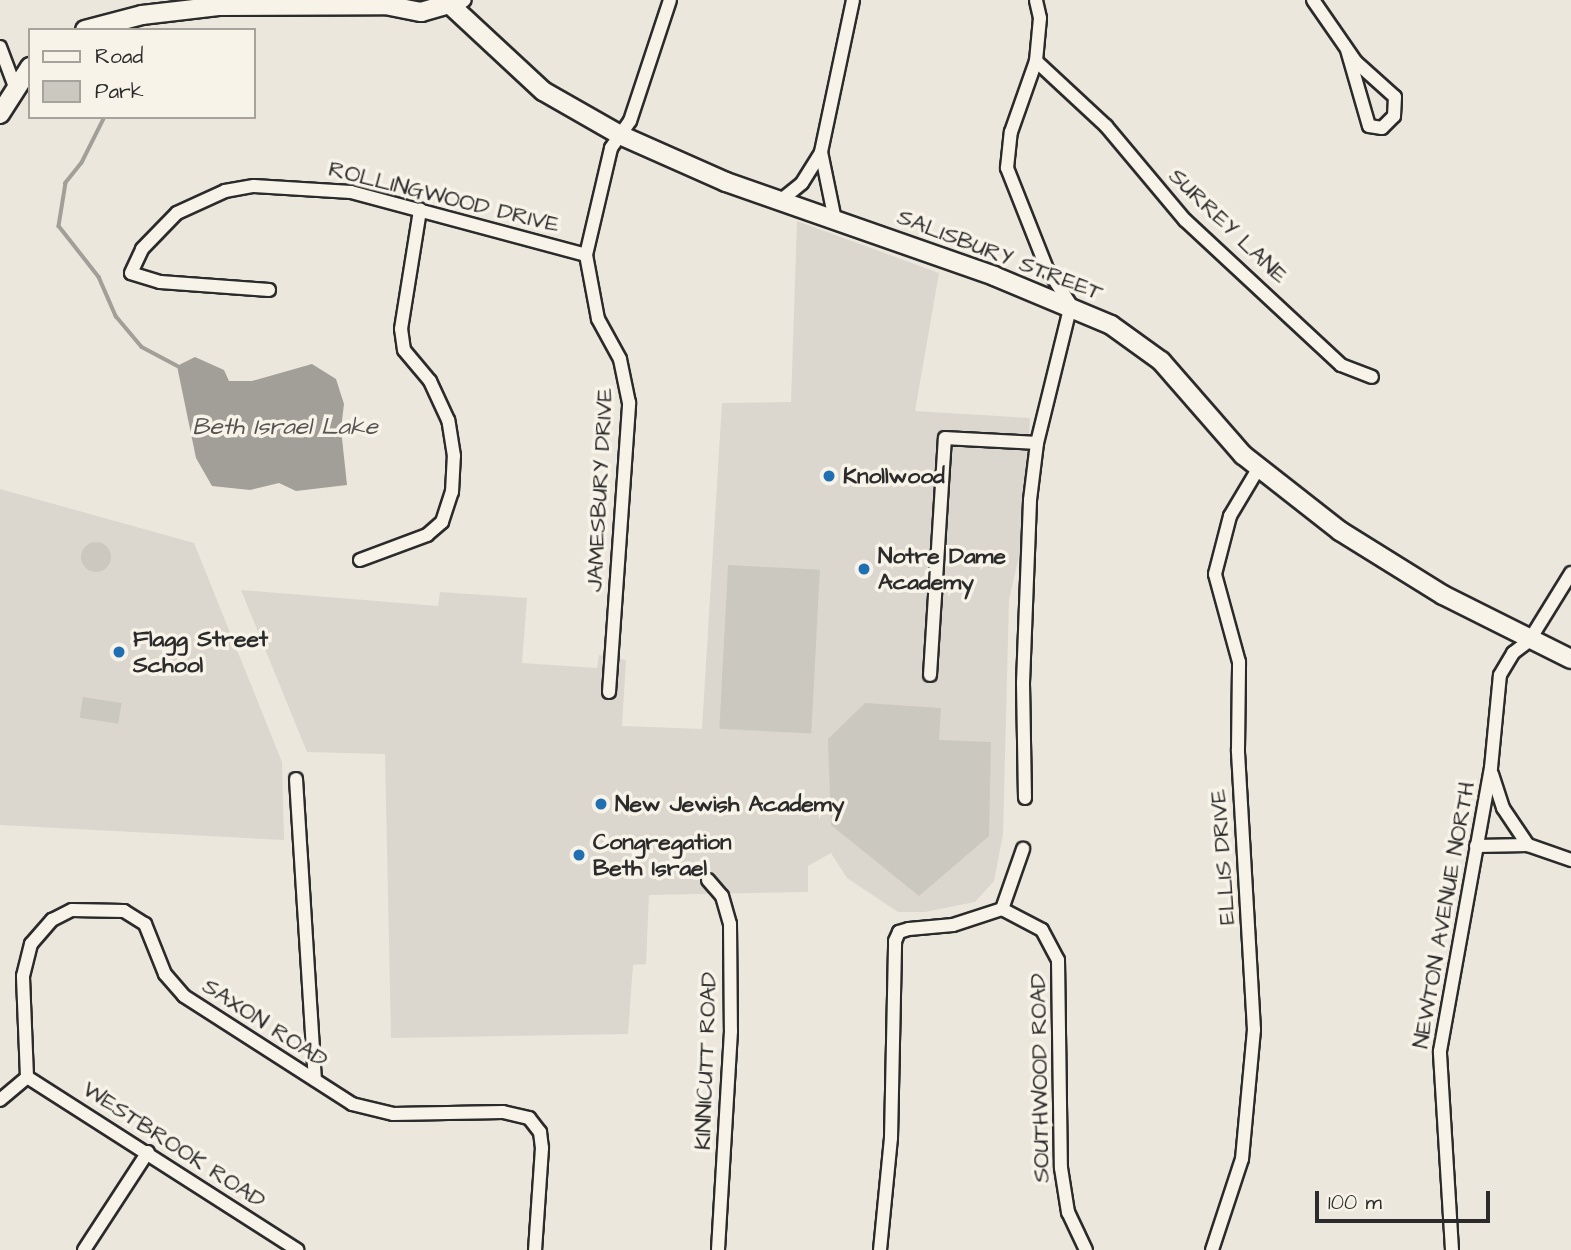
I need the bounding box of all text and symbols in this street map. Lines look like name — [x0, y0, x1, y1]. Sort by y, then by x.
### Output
legend — [28, 28, 256, 119]
text: Road — [95, 42, 143, 71]
text: Park — [95, 77, 144, 106]
street label: ROLLINGWOOD DRIVE — [326, 155, 562, 239]
street label: SURREY LANE — [1163, 162, 1293, 290]
street label: SALISBURY STREET — [893, 203, 1107, 307]
street label: JAMESBURY DRIVE — [581, 387, 619, 593]
water label: Beth Israel Lake — [192, 414, 378, 442]
place label: Knollwood — [843, 462, 945, 490]
marker: Knollwood — [821, 468, 837, 484]
place label: Notre Dame Academy — [878, 542, 1006, 596]
marker: Notre Dame Academy — [856, 561, 872, 577]
place label: Flagg Street School — [133, 625, 268, 679]
marker: Flagg Street School — [111, 644, 127, 660]
street label: NEWTON AVENUE NORTH — [1407, 779, 1481, 1051]
street label: ELLIS DRIVE — [1204, 788, 1242, 926]
place label: New Jewish Academy — [615, 790, 844, 818]
marker: New Jewish Academy — [593, 796, 609, 812]
place label: Congregation Beth Israel — [593, 828, 731, 882]
marker: Congregation Beth Israel — [571, 847, 587, 863]
street label: KINNICUTT ROAD — [689, 971, 723, 1151]
street label: SAXON ROAD — [197, 972, 333, 1074]
street label: SOUTHWOOD ROAD — [1024, 973, 1056, 1183]
street label: WESTBROOK ROAD — [77, 1076, 271, 1214]
scale bar — [1319, 1176, 1494, 1220]
text: 100 m — [1328, 1188, 1382, 1217]

